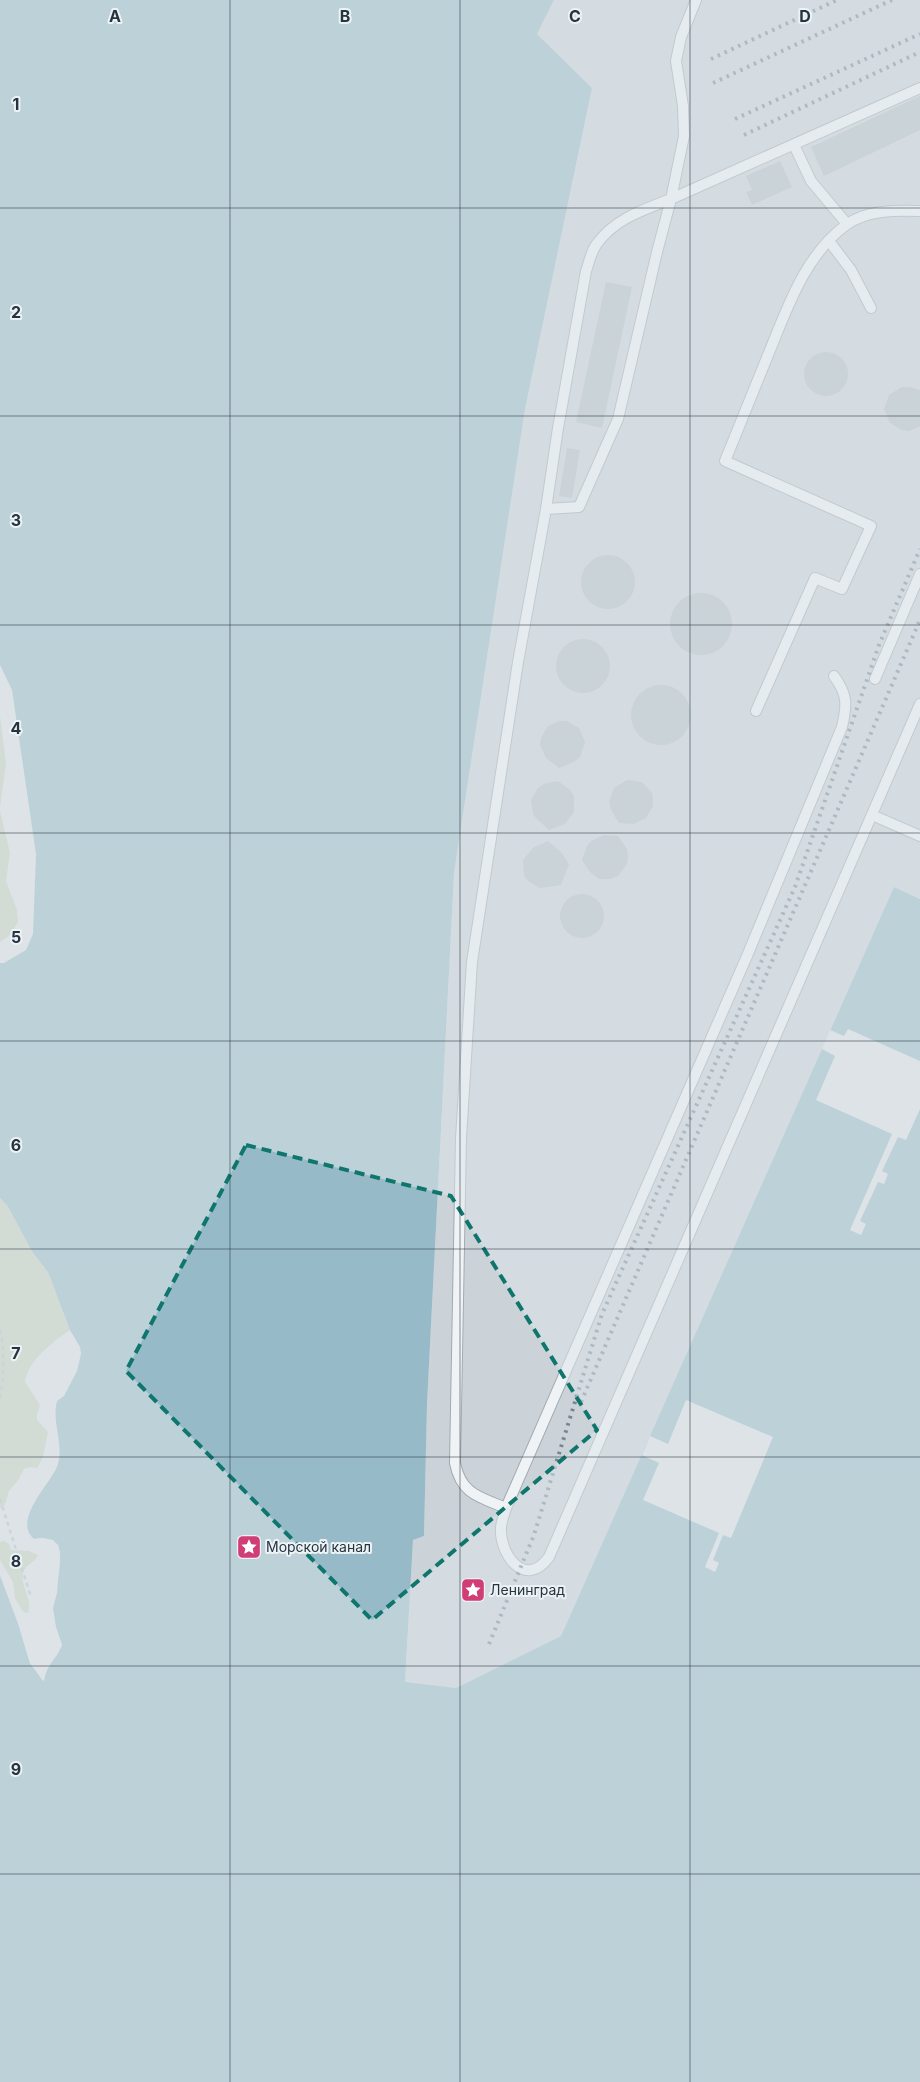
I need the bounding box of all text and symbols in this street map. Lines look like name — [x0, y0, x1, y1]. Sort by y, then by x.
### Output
text: A — [109, 6, 121, 26]
text: B — [340, 6, 350, 26]
text: C — [569, 6, 581, 26]
text: D — [799, 6, 811, 26]
text: 1 — [13, 94, 19, 114]
text: 2 — [11, 302, 21, 322]
text: 3 — [11, 510, 21, 530]
text: 4 — [11, 718, 22, 738]
text: 5 — [11, 927, 21, 947]
text: 6 — [11, 1135, 21, 1155]
text: 7 — [11, 1343, 21, 1363]
place icon: Морской канал — [236, 1534, 262, 1560]
place label: Морской канал — [266, 1538, 371, 1555]
text: 8 — [11, 1551, 21, 1571]
place icon: Ленинград — [460, 1577, 486, 1603]
place label: Ленинград — [490, 1581, 565, 1598]
text: 9 — [11, 1759, 21, 1779]

